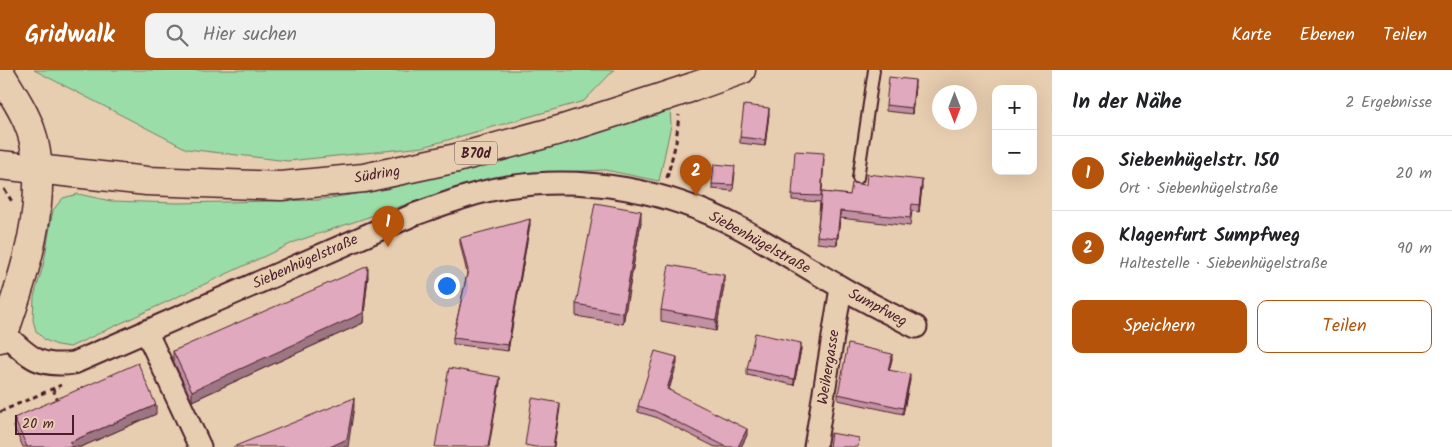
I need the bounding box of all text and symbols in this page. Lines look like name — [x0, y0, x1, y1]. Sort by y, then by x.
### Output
search box — [145, 13, 495, 58]
text: Gridwalk — [25, 16, 115, 55]
text: Hier suchen — [203, 20, 297, 50]
icon: search — [163, 21, 191, 49]
text: Karte — [1231, 21, 1272, 50]
text: Ebenen — [1300, 21, 1355, 50]
text: Teilen — [1383, 21, 1427, 50]
north arrow — [932, 85, 977, 130]
map controls — [992, 85, 1037, 175]
button: + — [992, 85, 1037, 130]
text: In der Nähe — [1072, 86, 1182, 119]
text: 2 Ergebnisse — [1345, 90, 1432, 115]
button: − — [992, 130, 1037, 175]
road number: B70d — [455, 142, 497, 165]
text: Siebenhügelstr. 150 — [1119, 146, 1279, 176]
pin: 2 — [680, 155, 712, 196]
street label: Südring — [352, 159, 402, 191]
text: 1 — [1086, 161, 1090, 186]
text: 20 m — [1396, 161, 1432, 186]
text: Ort · Siebenhügelstraße — [1119, 176, 1278, 201]
street label: Siebenhügelstraße — [704, 205, 815, 281]
pin: 1 — [372, 206, 404, 247]
text: Klagenfurt Sumpfweg — [1119, 221, 1300, 251]
street label: Siebenhügelstraße — [249, 228, 362, 296]
text: 2 — [1083, 236, 1093, 261]
text: 90 m — [1397, 236, 1432, 261]
text: Haltestelle · Siebenhügelstraße — [1119, 251, 1327, 276]
your location — [434, 273, 460, 299]
street label: Sumpfweg — [844, 282, 911, 333]
button: Speichern — [1072, 300, 1247, 353]
button: Teilen — [1257, 300, 1432, 353]
street label: Weihergasse — [811, 328, 847, 406]
scale bar — [15, 412, 74, 435]
text: 20 m — [22, 413, 54, 435]

